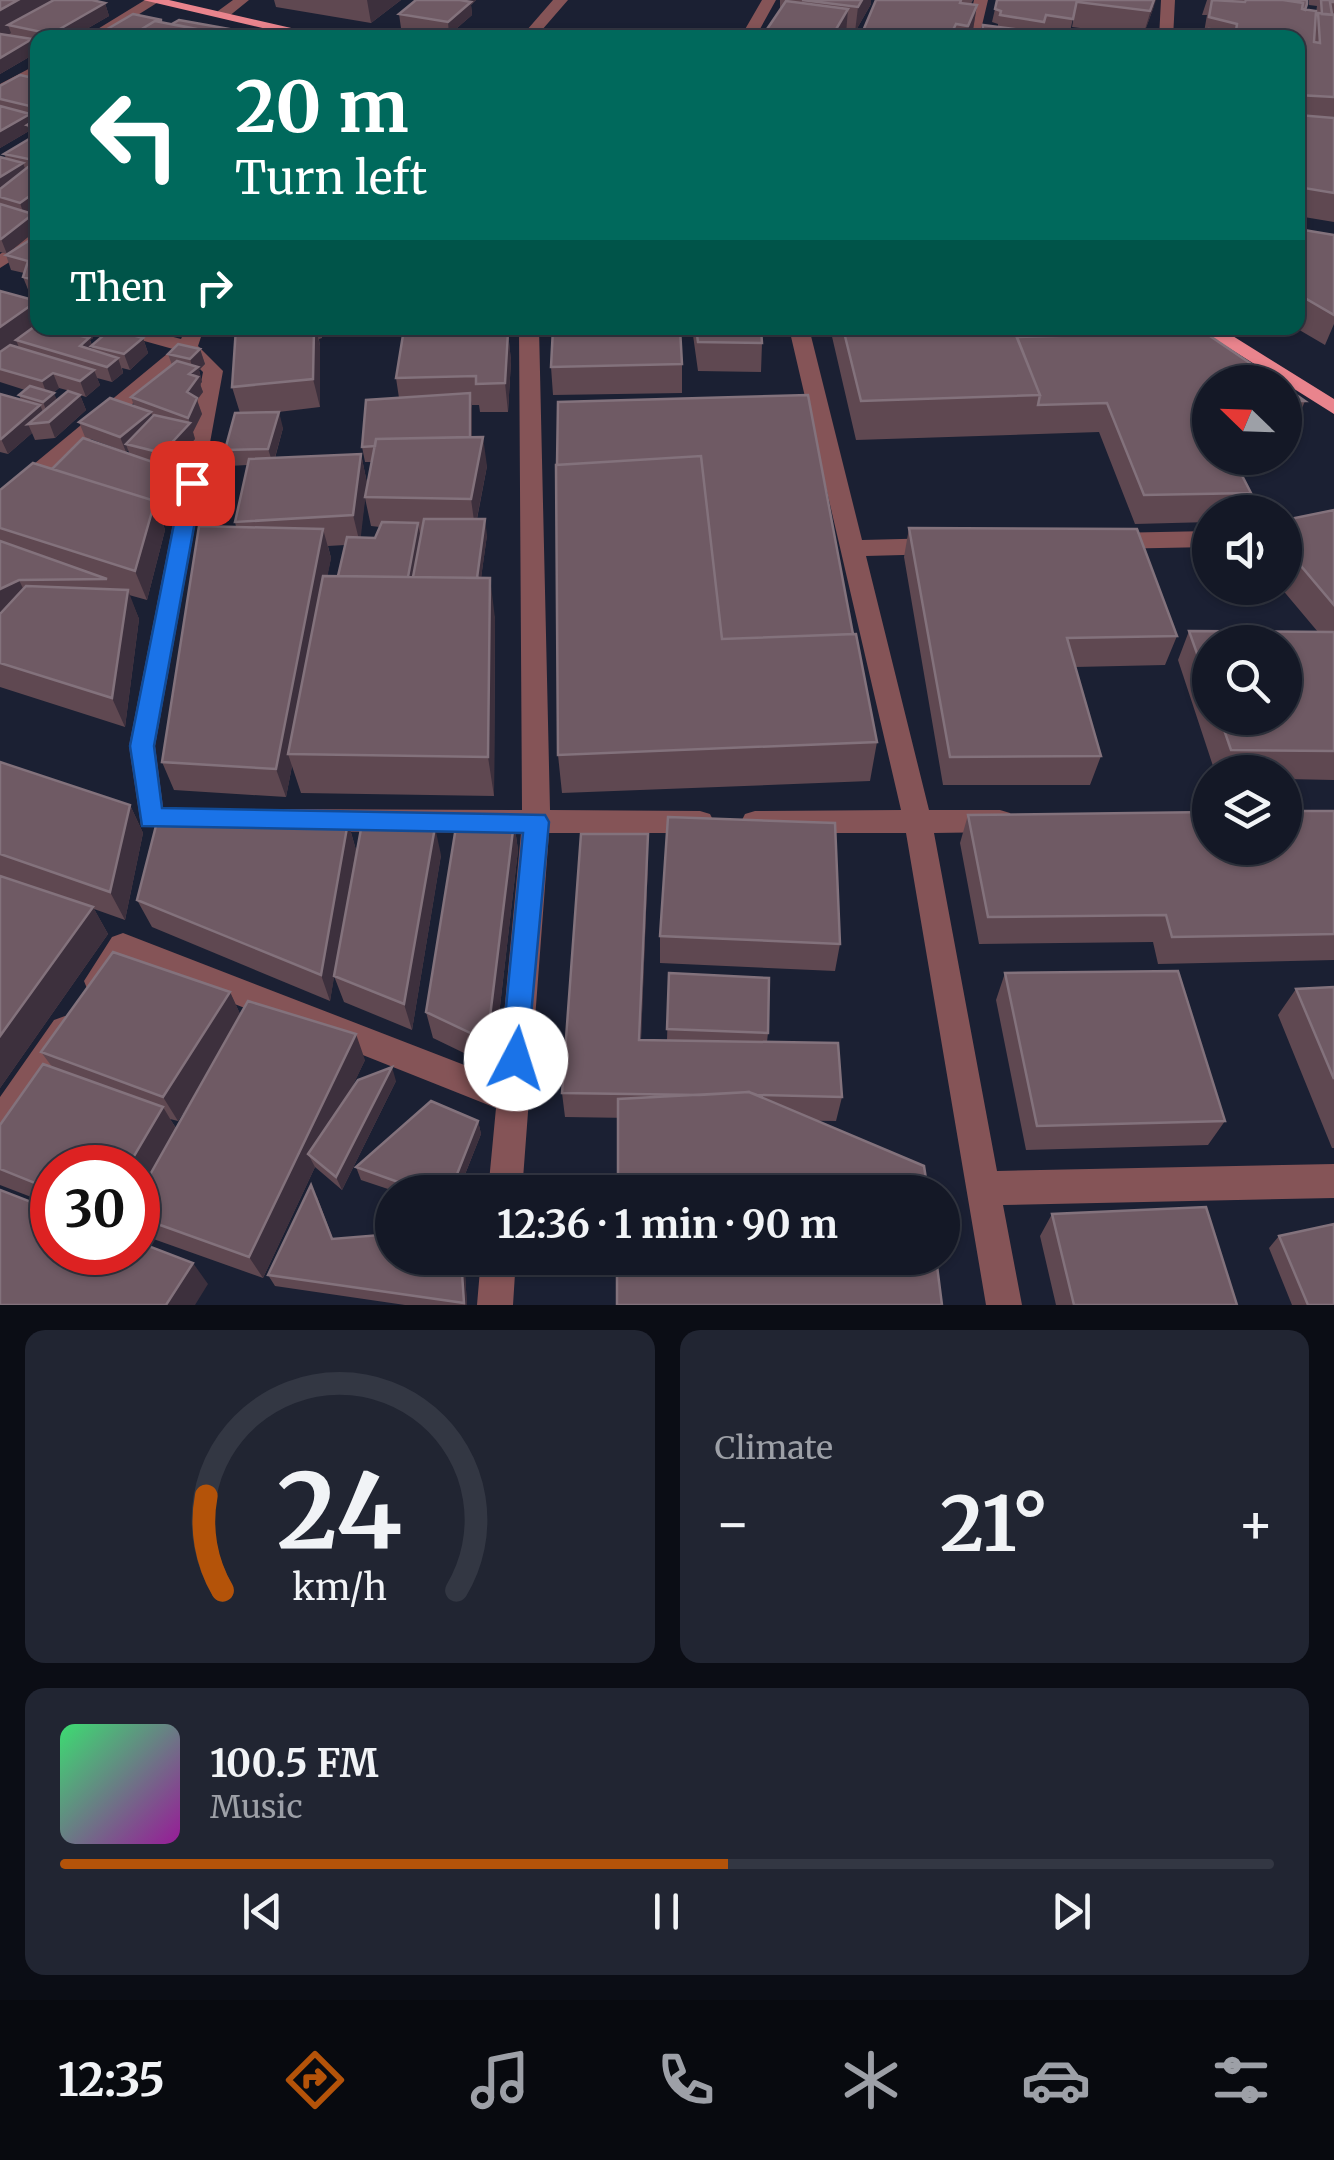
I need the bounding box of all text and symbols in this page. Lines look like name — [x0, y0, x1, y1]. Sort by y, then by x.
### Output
text: 20 m — [235, 63, 409, 151]
icon: left — [70, 70, 200, 200]
text: Turn left — [235, 150, 427, 206]
icon: right — [187, 260, 242, 315]
text: Then — [70, 264, 167, 311]
north arrow — [1192, 365, 1302, 475]
map controls — [1192, 365, 1302, 865]
pin — [150, 441, 235, 526]
icon: arrive — [165, 456, 220, 511]
button: sound — [1192, 495, 1302, 605]
button: search — [1192, 625, 1302, 735]
button: layers — [1192, 755, 1302, 865]
position arrow — [464, 1007, 568, 1111]
speed limit sign: 30 — [30, 1145, 160, 1275]
text: 12:36 · 1 min · 90 m — [497, 1201, 838, 1248]
text: Climate — [715, 1428, 833, 1468]
text: 24 — [277, 1446, 402, 1576]
text: 21° — [940, 1477, 1048, 1571]
text: − — [715, 1489, 751, 1558]
text: + — [1237, 1489, 1274, 1558]
text: km/h — [292, 1565, 387, 1610]
text: 100.5 FM — [210, 1740, 378, 1787]
text: Music — [210, 1787, 303, 1827]
icon: previous — [235, 1884, 290, 1939]
icon: pause — [639, 1884, 694, 1939]
icon: next — [1044, 1884, 1099, 1939]
icon: directions — [280, 2045, 350, 2115]
icon: music — [465, 2045, 535, 2115]
icon: phone — [651, 2045, 721, 2115]
icon: climate — [836, 2045, 906, 2115]
icon: car — [1021, 2045, 1091, 2115]
icon: filters — [1206, 2045, 1276, 2115]
text: 12:35 — [58, 2052, 165, 2108]

